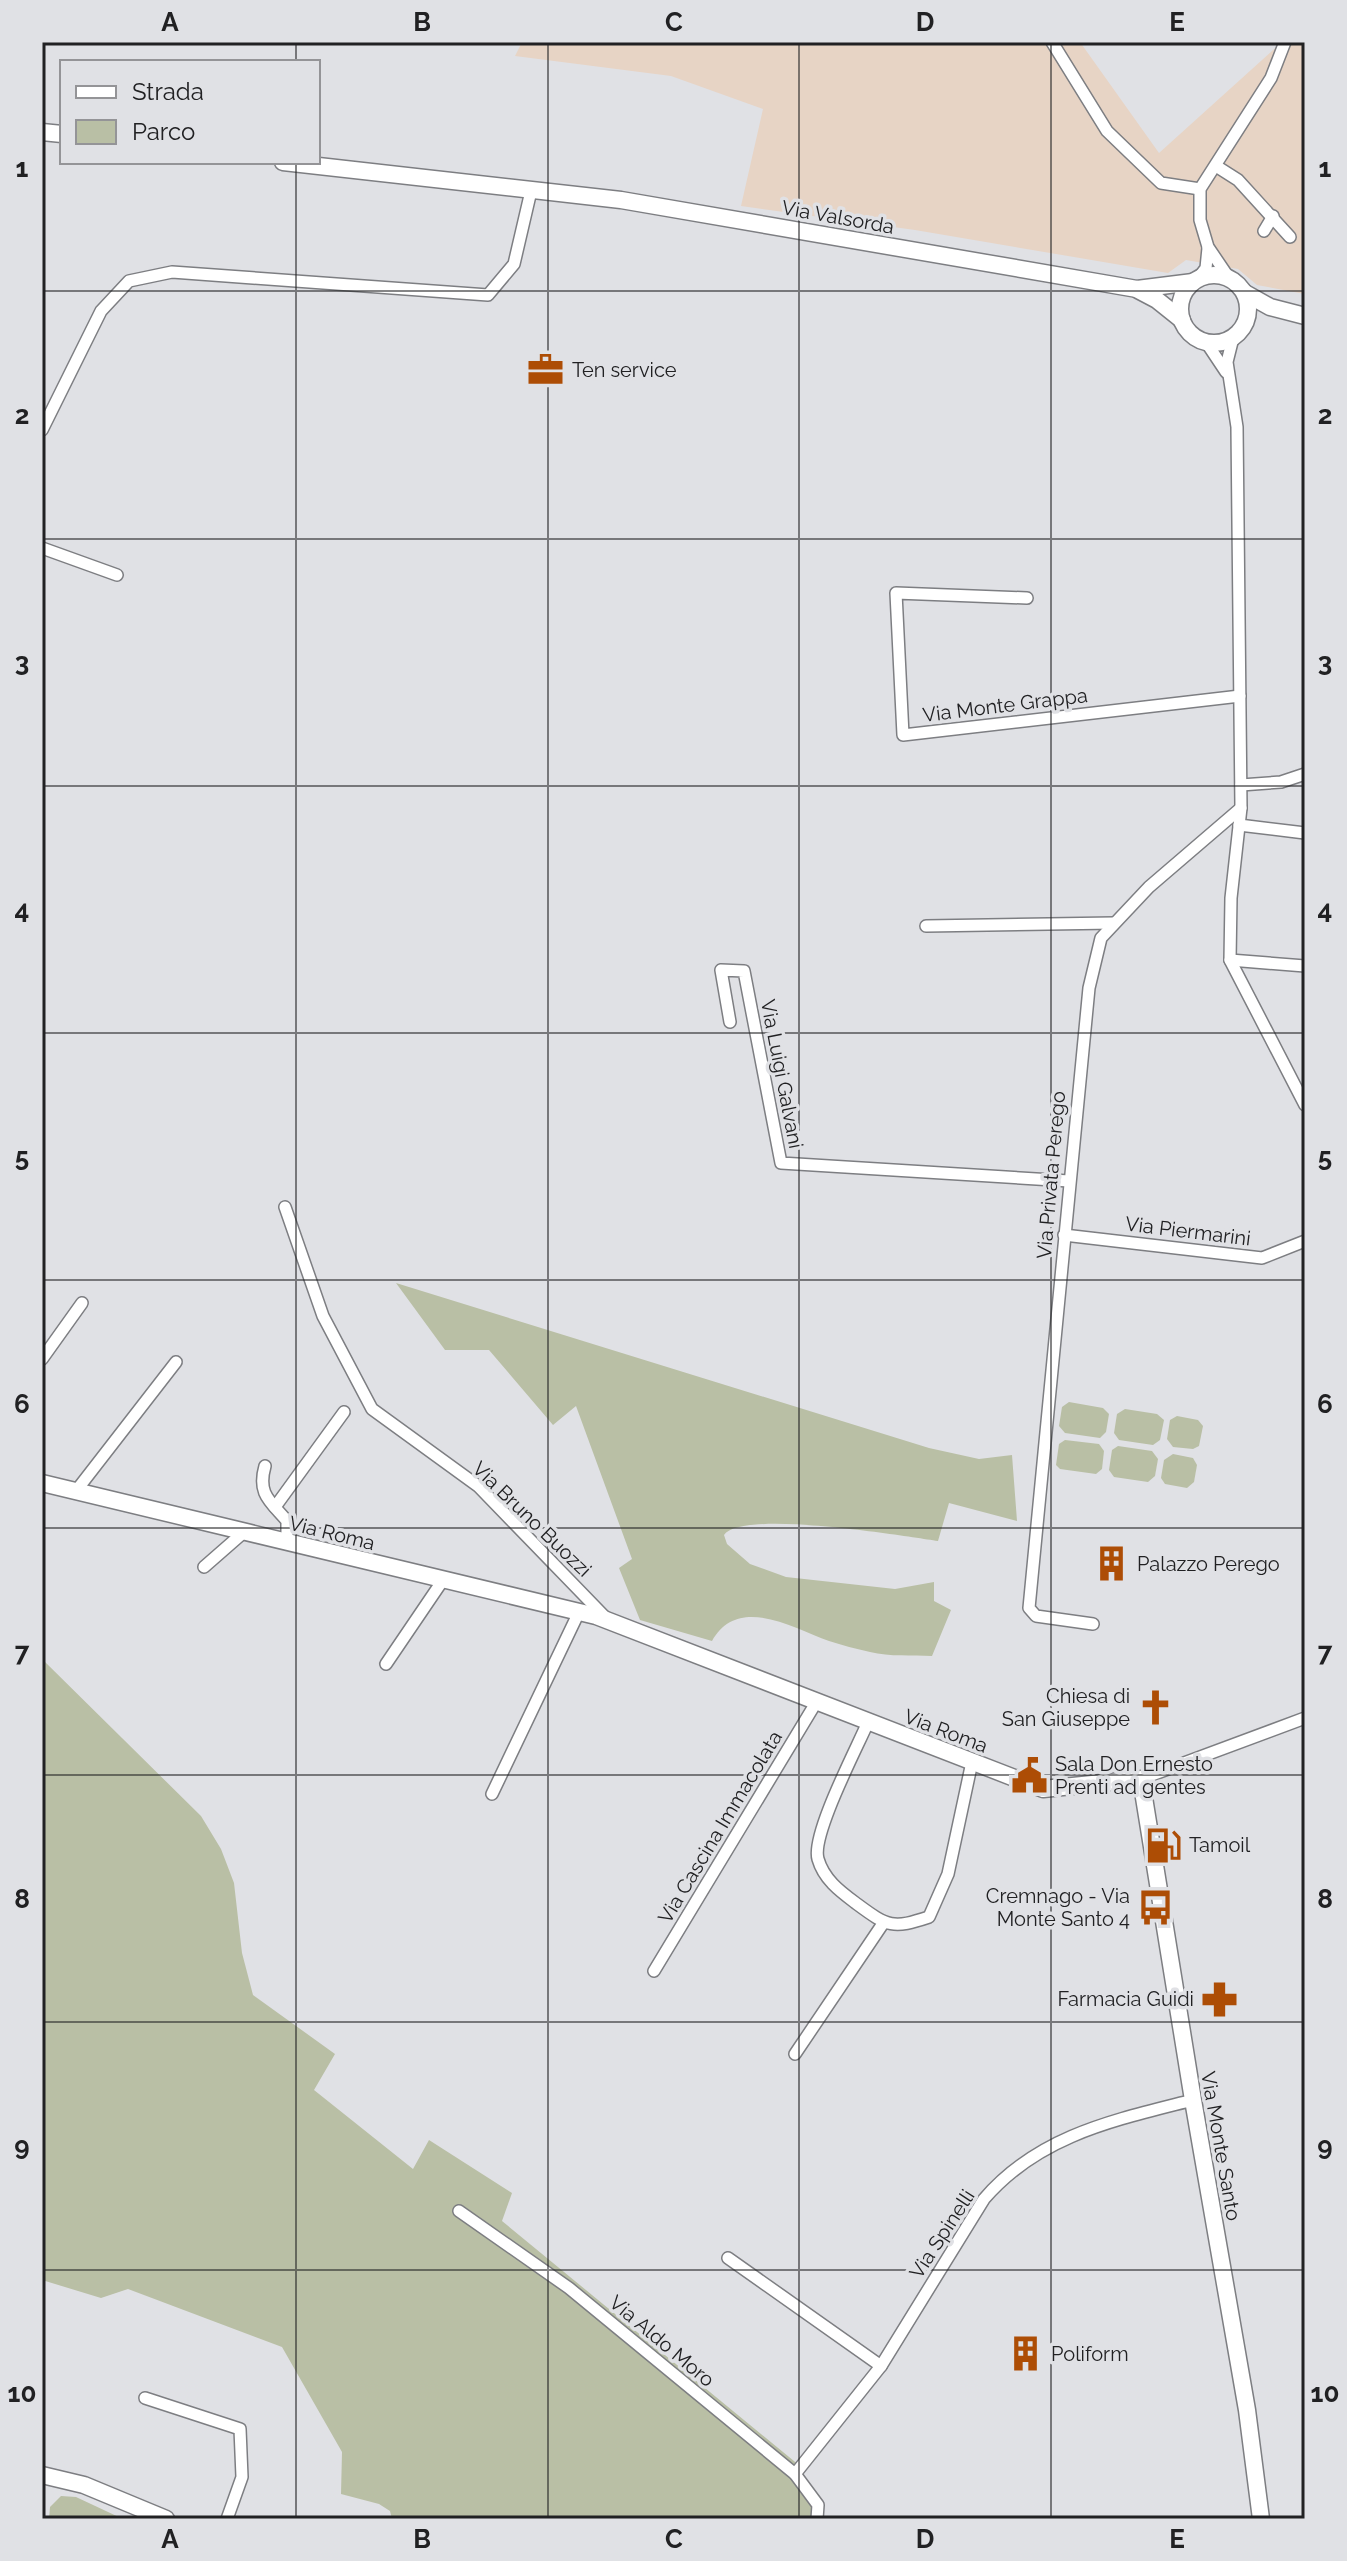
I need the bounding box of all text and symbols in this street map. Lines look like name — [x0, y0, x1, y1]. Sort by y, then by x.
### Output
text: A — [161, 7, 179, 37]
text: B — [413, 7, 431, 37]
text: C — [665, 7, 683, 37]
text: D — [916, 7, 934, 37]
text: E — [1169, 7, 1185, 37]
legend — [60, 60, 320, 164]
text: Strada — [132, 77, 204, 106]
text: Parco — [132, 117, 195, 146]
text: 1 — [16, 153, 29, 183]
text: 1 — [1319, 153, 1332, 183]
street label: Via Valsorda — [780, 195, 896, 239]
office icon: Ten service — [527, 351, 565, 389]
place label: Ten service — [572, 358, 677, 382]
text: 2 — [15, 400, 29, 430]
text: 2 — [1318, 400, 1332, 430]
text: 3 — [15, 647, 29, 677]
text: 3 — [1318, 647, 1332, 677]
street label: Via Monte Grappa — [921, 683, 1089, 727]
text: 4 — [15, 895, 29, 925]
text: 4 — [1318, 895, 1332, 925]
street label: Via Luigi Galvani — [756, 997, 808, 1151]
street label: Via Privata Perego — [1032, 1090, 1070, 1260]
text: 5 — [15, 1142, 29, 1172]
text: 5 — [1318, 1142, 1332, 1172]
street label: Via Piermarini — [1124, 1211, 1252, 1251]
text: 6 — [14, 1389, 30, 1419]
text: 6 — [1317, 1389, 1333, 1419]
street label: Via Bruno Buozzi — [468, 1456, 596, 1582]
street label: Via Roma — [286, 1511, 378, 1555]
building icon: Palazzo Perego — [1092, 1545, 1130, 1583]
place label: Palazzo Perego — [1137, 1552, 1280, 1576]
text: 7 — [15, 1637, 30, 1667]
text: 7 — [1318, 1637, 1333, 1667]
place label: Chiesa di San Giuseppe — [1002, 1684, 1130, 1731]
church icon: Chiesa di San Giuseppe — [1137, 1688, 1175, 1726]
street label: Via Roma — [901, 1704, 991, 1758]
street label: Via Cascina Immacolata — [653, 1726, 787, 1928]
place label: Sala Don Ernesto Prenti ad gentes — [1055, 1752, 1213, 1799]
public building icon: Sala Don Ernesto Prenti ad gentes — [1010, 1757, 1048, 1795]
fuel station icon: Tamoil — [1144, 1826, 1182, 1864]
place label: Tamoil — [1189, 1833, 1251, 1857]
text: 8 — [14, 1884, 30, 1914]
place label: Cremnago - Via Monte Santo 4 — [986, 1884, 1130, 1931]
text: 8 — [1317, 1884, 1333, 1914]
bus stop icon: Cremnago - Via Monte Santo 4 — [1137, 1888, 1175, 1926]
pharmacy icon: Farmacia Guidi — [1201, 1980, 1239, 2018]
place label: Farmacia Guidi — [1058, 1987, 1194, 2011]
street label: Via Monte Santo — [1196, 2069, 1246, 2223]
text: 9 — [14, 2131, 30, 2161]
text: 9 — [1317, 2131, 1333, 2161]
street label: Via Spinelli — [904, 2185, 980, 2283]
street label: Via Aldo Moro — [605, 2290, 719, 2392]
building icon: Poliform — [1006, 2335, 1044, 2373]
place label: Poliform — [1051, 2342, 1129, 2366]
text: 10 — [8, 2378, 36, 2408]
text: 10 — [1311, 2378, 1339, 2408]
text: A — [161, 2524, 179, 2554]
text: B — [413, 2524, 431, 2554]
text: C — [665, 2524, 683, 2554]
text: D — [916, 2524, 934, 2554]
text: E — [1169, 2524, 1185, 2554]

